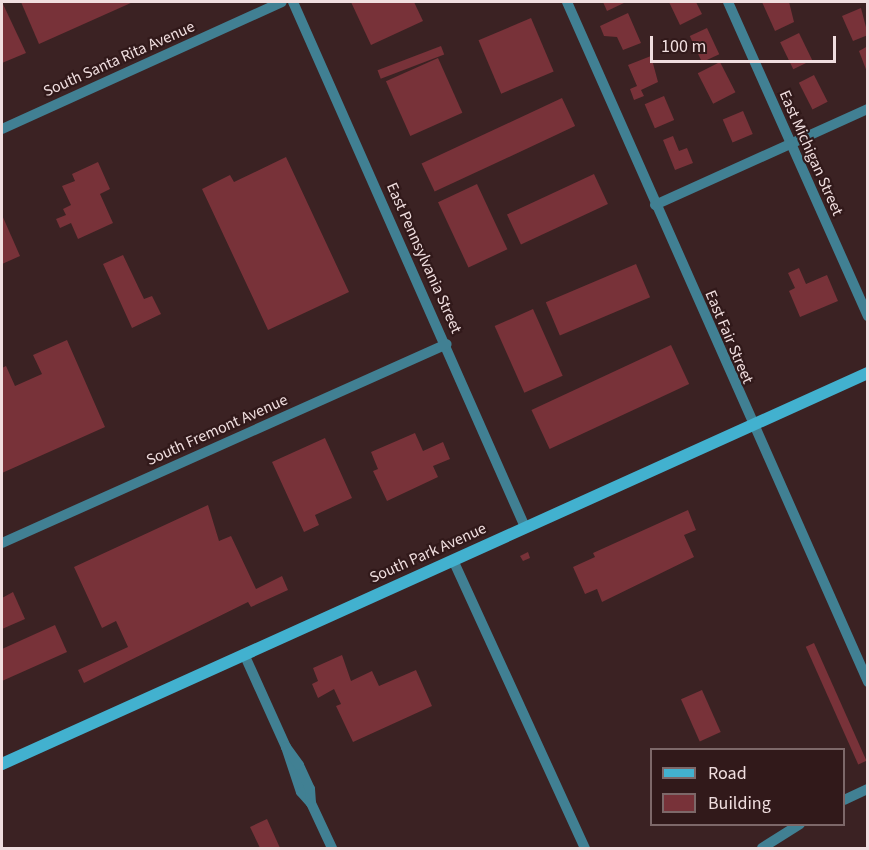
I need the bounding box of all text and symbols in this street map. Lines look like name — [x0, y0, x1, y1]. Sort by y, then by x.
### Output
street label: South Santa Rita Avenue — [40, 17, 198, 101]
scale bar — [653, 24, 839, 62]
text: 100 m — [661, 34, 706, 59]
street label: East Michigan Street — [775, 87, 847, 219]
street label: East Pennsylvania Street — [382, 180, 466, 336]
street label: East Fair Street — [701, 287, 757, 387]
street label: South Fremont Avenue — [143, 390, 291, 470]
street label: South Park Avenue — [367, 519, 489, 587]
legend — [650, 748, 845, 826]
text: Road — [708, 761, 747, 786]
text: Building — [708, 791, 771, 816]

